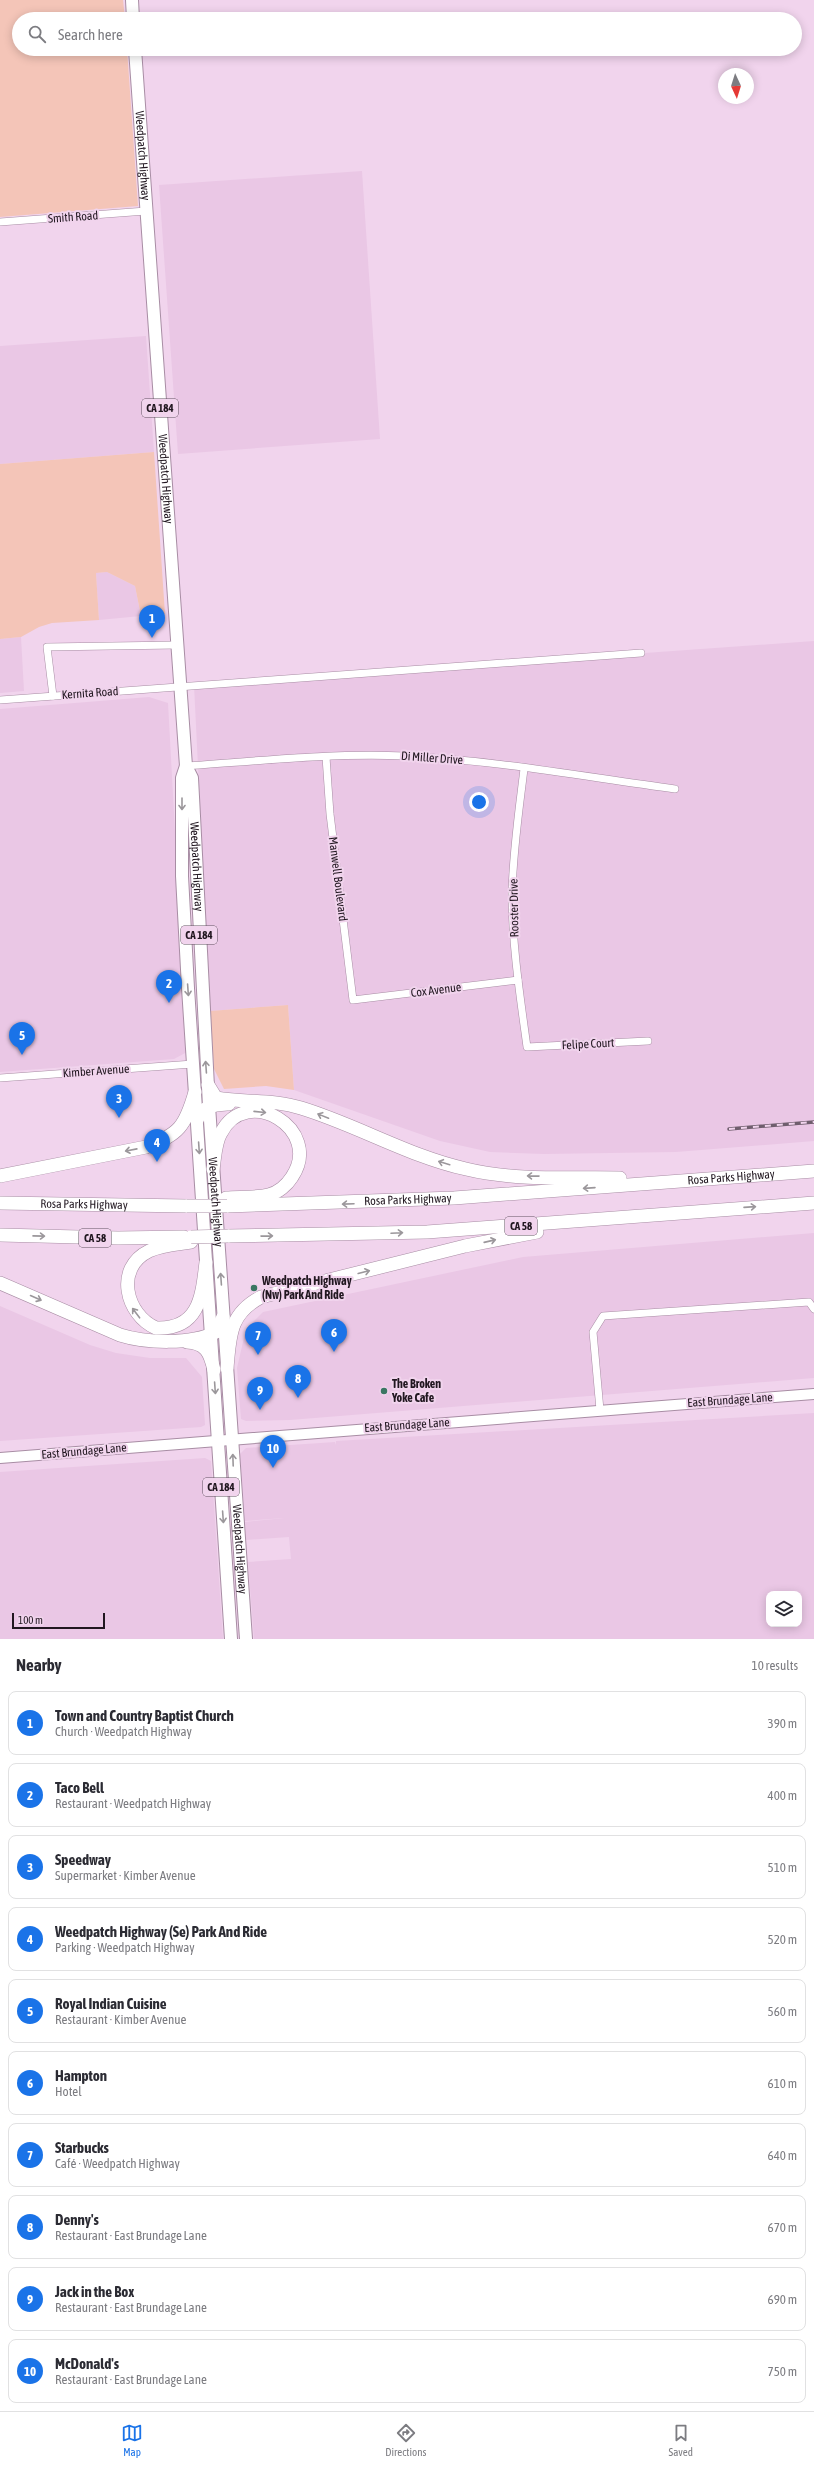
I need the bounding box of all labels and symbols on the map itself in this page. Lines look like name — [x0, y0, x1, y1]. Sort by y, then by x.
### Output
north arrow — [718, 68, 754, 104]
street label: Weedpatch Highway — [132, 110, 153, 201]
street label: Smith Road — [47, 208, 99, 226]
road number: CA 184 — [142, 399, 178, 417]
street label: Weedpatch Highway — [155, 434, 176, 524]
pin: 1 — [139, 605, 165, 638]
street label: Kernita Road — [61, 684, 119, 702]
street label: Di Miller Drive — [401, 749, 463, 767]
your location — [469, 792, 489, 812]
one-way arrow — [178, 797, 186, 810]
street label: Weedpatch Highway — [187, 821, 206, 912]
street label: Manwell Boulevard — [326, 836, 350, 922]
street label: Rooster Drive — [506, 878, 522, 938]
road number: CA 184 — [181, 926, 217, 944]
pin: 2 — [156, 970, 182, 1003]
street label: Cox Avenue — [410, 980, 462, 1000]
one-way arrow — [184, 983, 191, 996]
pin: 5 — [9, 1022, 35, 1055]
street label: Felipe Court — [561, 1036, 615, 1052]
one-way arrow — [203, 1061, 210, 1074]
street label: Kimber Avenue — [62, 1062, 130, 1080]
pin: 3 — [106, 1085, 132, 1118]
one-way arrow — [253, 1109, 266, 1116]
one-way arrow — [317, 1112, 329, 1120]
pin: 4 — [144, 1129, 170, 1162]
one-way arrow — [195, 1141, 202, 1154]
one-way arrow — [125, 1146, 138, 1154]
street label: Weedpatch Highway — [206, 1157, 226, 1247]
one-way arrow — [437, 1159, 450, 1166]
street label: Rosa Parks Highway — [687, 1167, 775, 1187]
one-way arrow — [527, 1172, 540, 1180]
one-way arrow — [583, 1184, 596, 1191]
street label: Rosa Parks Highway — [364, 1191, 452, 1208]
street label: Rosa Parks Highway — [40, 1197, 128, 1212]
one-way arrow — [342, 1200, 355, 1207]
one-way arrow — [743, 1204, 756, 1211]
road number: CA 58 — [505, 1217, 537, 1235]
road number: CA 58 — [79, 1229, 111, 1247]
one-way arrow — [390, 1229, 403, 1237]
one-way arrow — [32, 1232, 45, 1240]
one-way arrow — [260, 1232, 273, 1240]
one-way arrow — [483, 1236, 496, 1244]
one-way arrow — [357, 1267, 370, 1275]
one-way arrow — [217, 1272, 224, 1285]
place label: Weedpatch Highway (Nw) Park And Ride — [261, 1274, 352, 1302]
marker: Weedpatch Highway (Nw) Park And Ride — [249, 1283, 259, 1293]
one-way arrow — [29, 1295, 41, 1303]
one-way arrow — [132, 1308, 141, 1319]
pin: 6 — [321, 1319, 347, 1352]
pin: 7 — [245, 1322, 271, 1355]
pin: 8 — [285, 1365, 311, 1398]
pin: 9 — [247, 1377, 273, 1410]
place label: The Broken Yoke Cafe — [391, 1377, 441, 1405]
one-way arrow — [212, 1381, 219, 1394]
marker: The Broken Yoke Cafe — [379, 1386, 389, 1396]
street label: East Brundage Lane — [687, 1390, 773, 1410]
street label: East Brundage Lane — [364, 1415, 450, 1435]
pin: 10 — [260, 1435, 286, 1468]
street label: East Brundage Lane — [41, 1440, 127, 1462]
one-way arrow — [230, 1454, 237, 1467]
road number: CA 184 — [203, 1478, 239, 1496]
street label: Weedpatch Highway — [230, 1504, 250, 1595]
one-way arrow — [220, 1510, 227, 1523]
scale bar — [12, 1611, 105, 1630]

